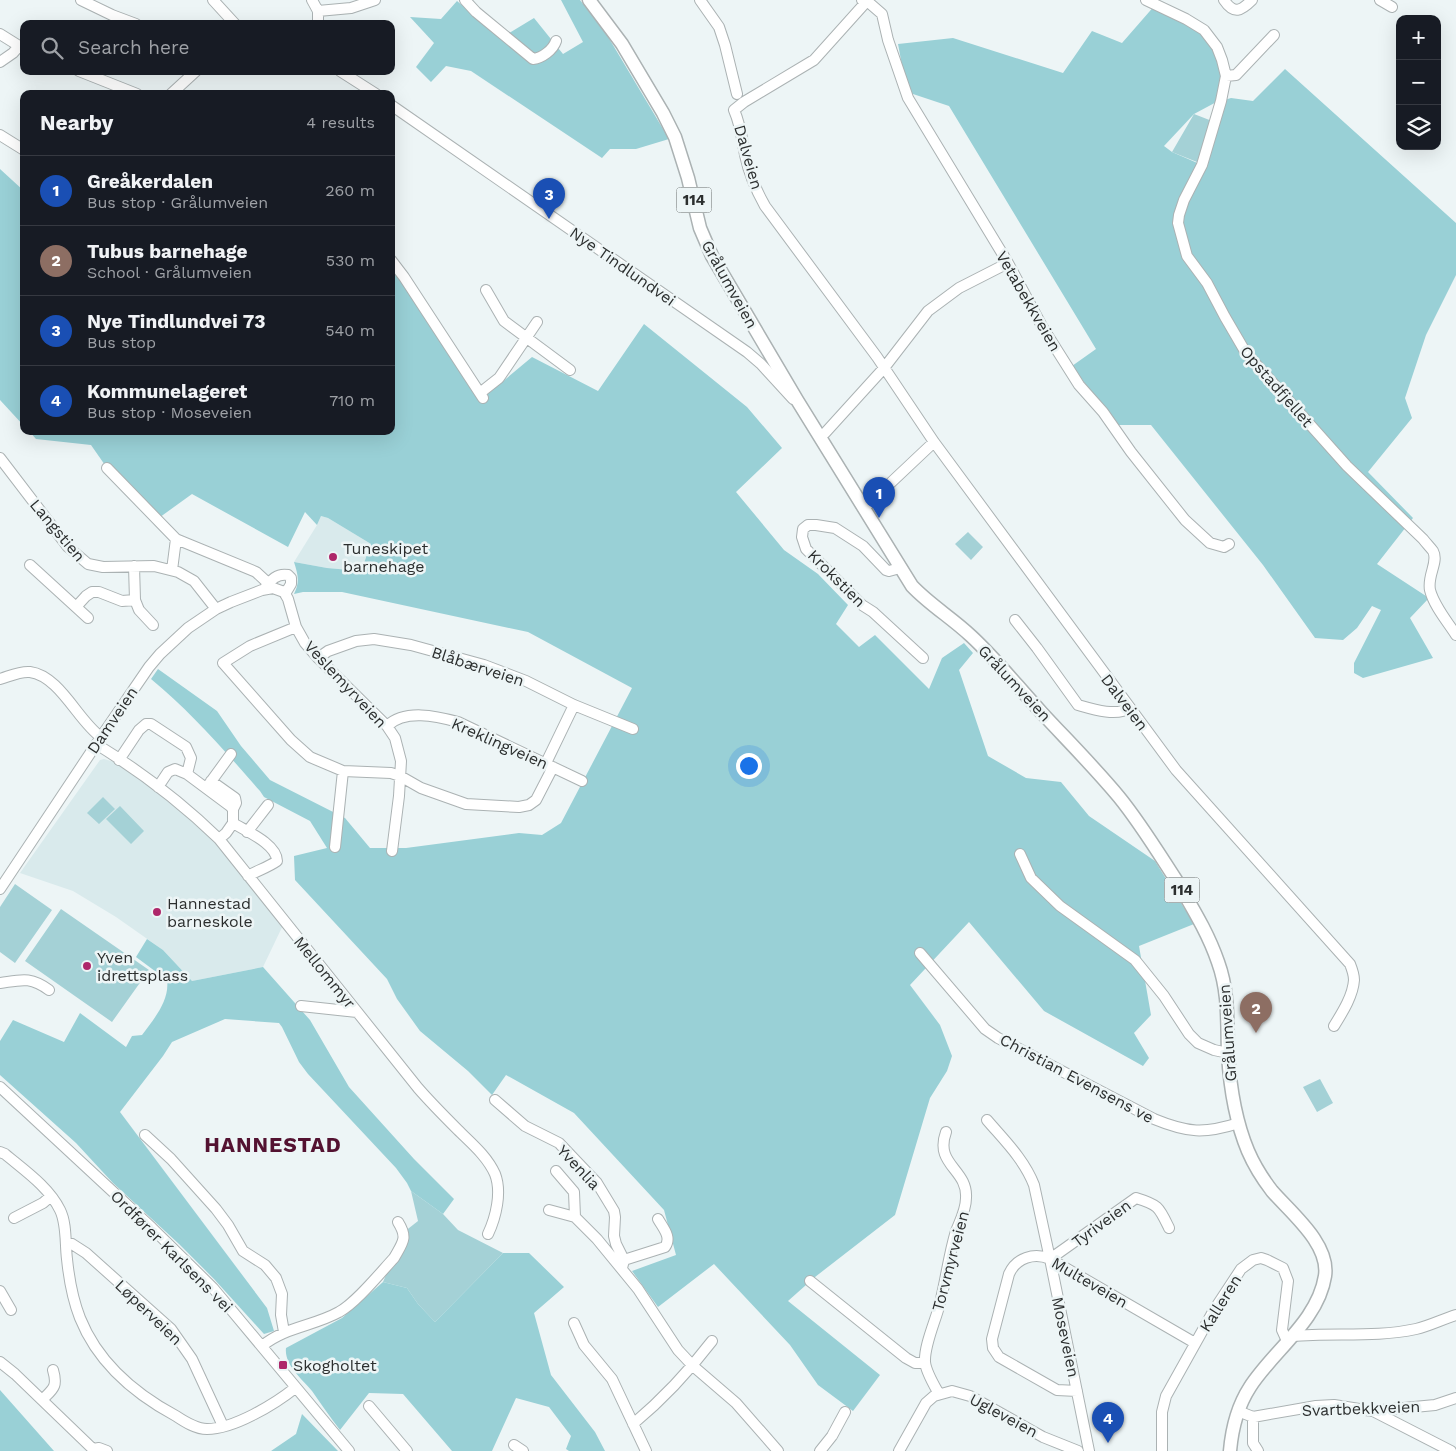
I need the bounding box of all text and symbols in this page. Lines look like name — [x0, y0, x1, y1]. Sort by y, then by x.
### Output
map controls — [1396, 15, 1441, 150]
button: + — [1396, 15, 1441, 60]
search box — [20, 20, 395, 75]
icon: search — [38, 34, 66, 62]
text: Search here — [78, 36, 189, 59]
button: − — [1396, 60, 1441, 105]
button: layers — [1396, 105, 1441, 150]
text: Nearby — [40, 110, 113, 135]
text: 4 results — [306, 113, 375, 132]
street label: Dalveien — [730, 123, 767, 192]
text: Greåkerdalen — [87, 170, 213, 193]
pin: 3 — [533, 178, 565, 219]
text: 1 — [53, 181, 59, 200]
text: 260 m — [325, 181, 375, 200]
road number: 114 — [676, 188, 712, 212]
text: Bus stop · Grålumveien — [87, 193, 268, 212]
street label: Nye Tindlundvei — [566, 223, 679, 310]
street label: Grålumveien — [698, 237, 762, 332]
text: Tubus barnehage — [87, 240, 248, 263]
street label: Vetabekkveien — [992, 248, 1065, 355]
text: 2 — [51, 251, 61, 270]
text: 530 m — [326, 251, 375, 270]
text: School · Grålumveien — [87, 263, 252, 282]
text: Nye Tindlundvei 73 — [87, 310, 266, 333]
text: 3 — [51, 321, 61, 340]
text: 540 m — [325, 321, 375, 340]
text: Bus stop — [87, 333, 156, 352]
street label: Opstadfjellet — [1236, 342, 1317, 431]
text: Kommunelageret — [87, 380, 247, 403]
text: 4 — [51, 391, 61, 410]
text: 710 m — [329, 391, 375, 410]
text: Bus stop · Moseveien — [87, 403, 252, 422]
pin: 1 — [863, 477, 895, 518]
street label: Langstien — [26, 495, 89, 565]
place label: Tuneskipet barnehage — [343, 539, 428, 576]
street label: Krokstien — [804, 546, 869, 611]
marker: Tuneskipet barnehage — [327, 551, 339, 563]
street label: Veslemyrveien — [300, 637, 391, 732]
street label: Grålumveien — [974, 641, 1055, 726]
street label: Blåbærveien — [429, 643, 527, 690]
street label: Dalveien — [1097, 670, 1152, 734]
street label: Damveien — [83, 683, 142, 757]
street label: Kreklingveien — [449, 714, 551, 773]
your location — [736, 753, 762, 779]
road number: 114 — [1164, 878, 1200, 902]
place label: Hannestad barneskole — [167, 894, 253, 931]
marker: Hannestad barneskole — [151, 906, 163, 918]
street label: Mellommyr — [290, 932, 360, 1013]
place label: Yven idrettsplass — [97, 948, 188, 985]
marker: Yven idrettsplass — [81, 960, 93, 972]
street label: Grålumveien — [1215, 984, 1240, 1082]
pin: 2 — [1240, 992, 1272, 1033]
street label: Christian Evensens ve — [997, 1030, 1157, 1127]
district label: HANNESTAD — [204, 1132, 342, 1157]
street label: Yvenlia — [553, 1141, 604, 1194]
street label: Ordfører Karlsens vei — [107, 1186, 237, 1316]
street label: Tyriveien — [1068, 1196, 1135, 1251]
street label: Torvmyrveien — [928, 1209, 973, 1313]
street label: Multeveien — [1048, 1253, 1131, 1312]
street label: Kalleren — [1195, 1271, 1245, 1335]
street label: Løperveien — [111, 1276, 186, 1349]
street label: Moseveien — [1048, 1295, 1083, 1379]
place label: Skogholtet — [293, 1356, 377, 1375]
marker: Skogholtet — [277, 1359, 289, 1371]
street label: Ugleveien — [966, 1390, 1041, 1441]
street label: Svartbekkveien — [1302, 1397, 1421, 1420]
pin: 4 — [1092, 1402, 1124, 1443]

